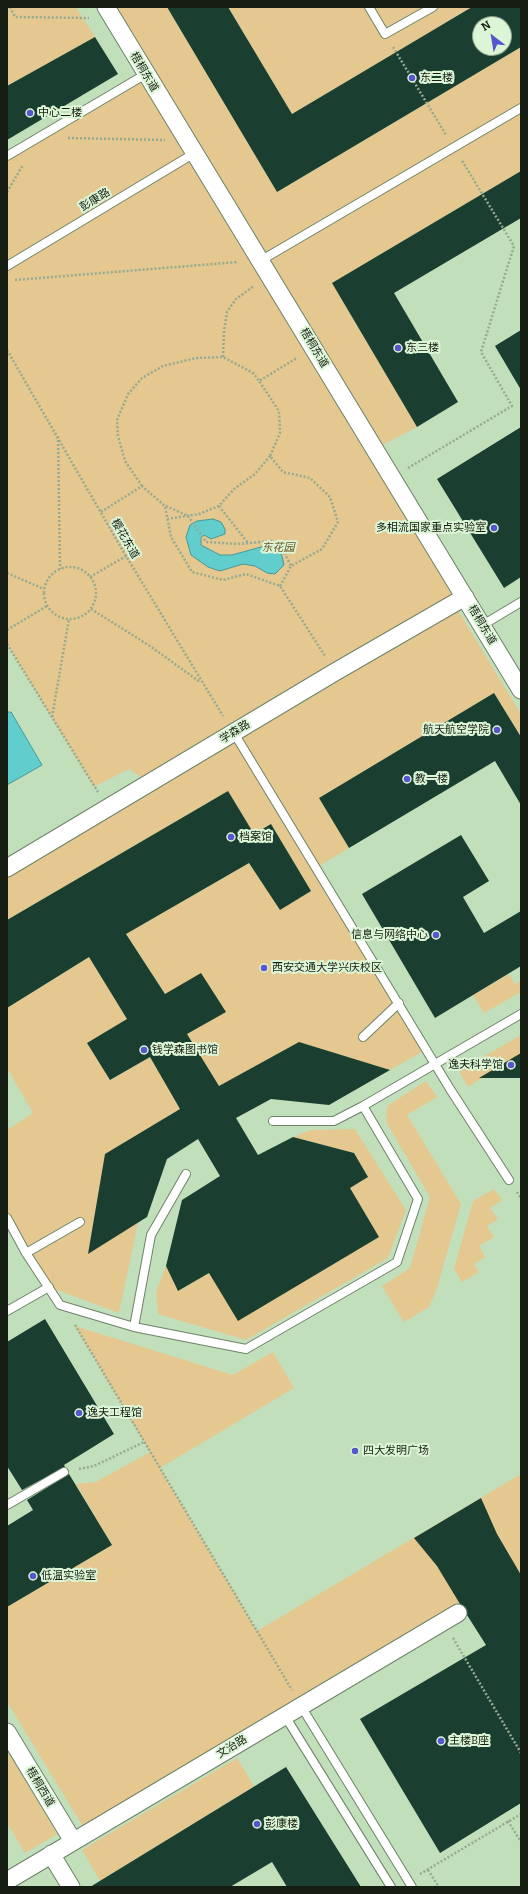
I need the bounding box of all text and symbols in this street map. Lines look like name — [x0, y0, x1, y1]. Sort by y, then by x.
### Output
north arrow — [472, 16, 512, 56]
text: N — [479, 18, 493, 34]
street label: 梧桐东道 — [127, 50, 161, 94]
place label: 东二楼 — [420, 71, 453, 85]
marker: 东二楼 — [407, 73, 417, 83]
place label: 中心二楼 — [38, 106, 82, 120]
marker: 中心二楼 — [25, 108, 35, 118]
street label: 彭康路 — [77, 186, 113, 214]
street label: 梧桐东道 — [297, 326, 331, 370]
place label: 东三楼 — [406, 341, 439, 355]
marker: 东三楼 — [393, 343, 403, 353]
street label: 樱花东道 — [108, 517, 142, 561]
place label: 多相流国家重点实验室 — [376, 521, 486, 535]
marker: 多相流国家重点实验室 — [489, 523, 499, 533]
park label: 东花园 — [262, 541, 294, 555]
street label: 梧桐东道 — [465, 603, 499, 647]
street label: 学森路 — [217, 718, 253, 746]
place label: 航天航空学院 — [423, 723, 489, 737]
marker: 航天航空学院 — [492, 725, 502, 735]
place label: 教一楼 — [415, 772, 448, 786]
marker: 教一楼 — [402, 774, 412, 784]
place label: 档案馆 — [239, 830, 272, 844]
marker: 档案馆 — [226, 832, 236, 842]
place label: 信息与网络中心 — [351, 928, 428, 942]
marker: 信息与网络中心 — [431, 930, 441, 940]
place label: 西安交通大学兴庆校区 — [272, 961, 382, 975]
marker: 西安交通大学兴庆校区 — [259, 963, 269, 973]
place label: 钱学森图书馆 — [152, 1043, 218, 1057]
marker: 钱学森图书馆 — [139, 1045, 149, 1055]
place label: 逸夫科学馆 — [448, 1058, 503, 1072]
marker: 逸夫科学馆 — [506, 1060, 516, 1070]
place label: 逸夫工程馆 — [87, 1406, 142, 1420]
marker: 逸夫工程馆 — [74, 1408, 84, 1418]
place label: 四大发明广场 — [363, 1444, 429, 1458]
marker: 四大发明广场 — [350, 1446, 360, 1456]
place label: 低温实验室 — [41, 1569, 96, 1583]
marker: 低温实验室 — [28, 1571, 38, 1581]
street label: 文治路 — [214, 1733, 250, 1761]
place label: 主楼B座 — [449, 1734, 489, 1748]
marker: 主楼B座 — [436, 1736, 446, 1746]
street label: 梧桐西道 — [23, 1765, 57, 1809]
place label: 彭康楼 — [265, 1817, 298, 1831]
marker: 彭康楼 — [252, 1819, 262, 1829]

